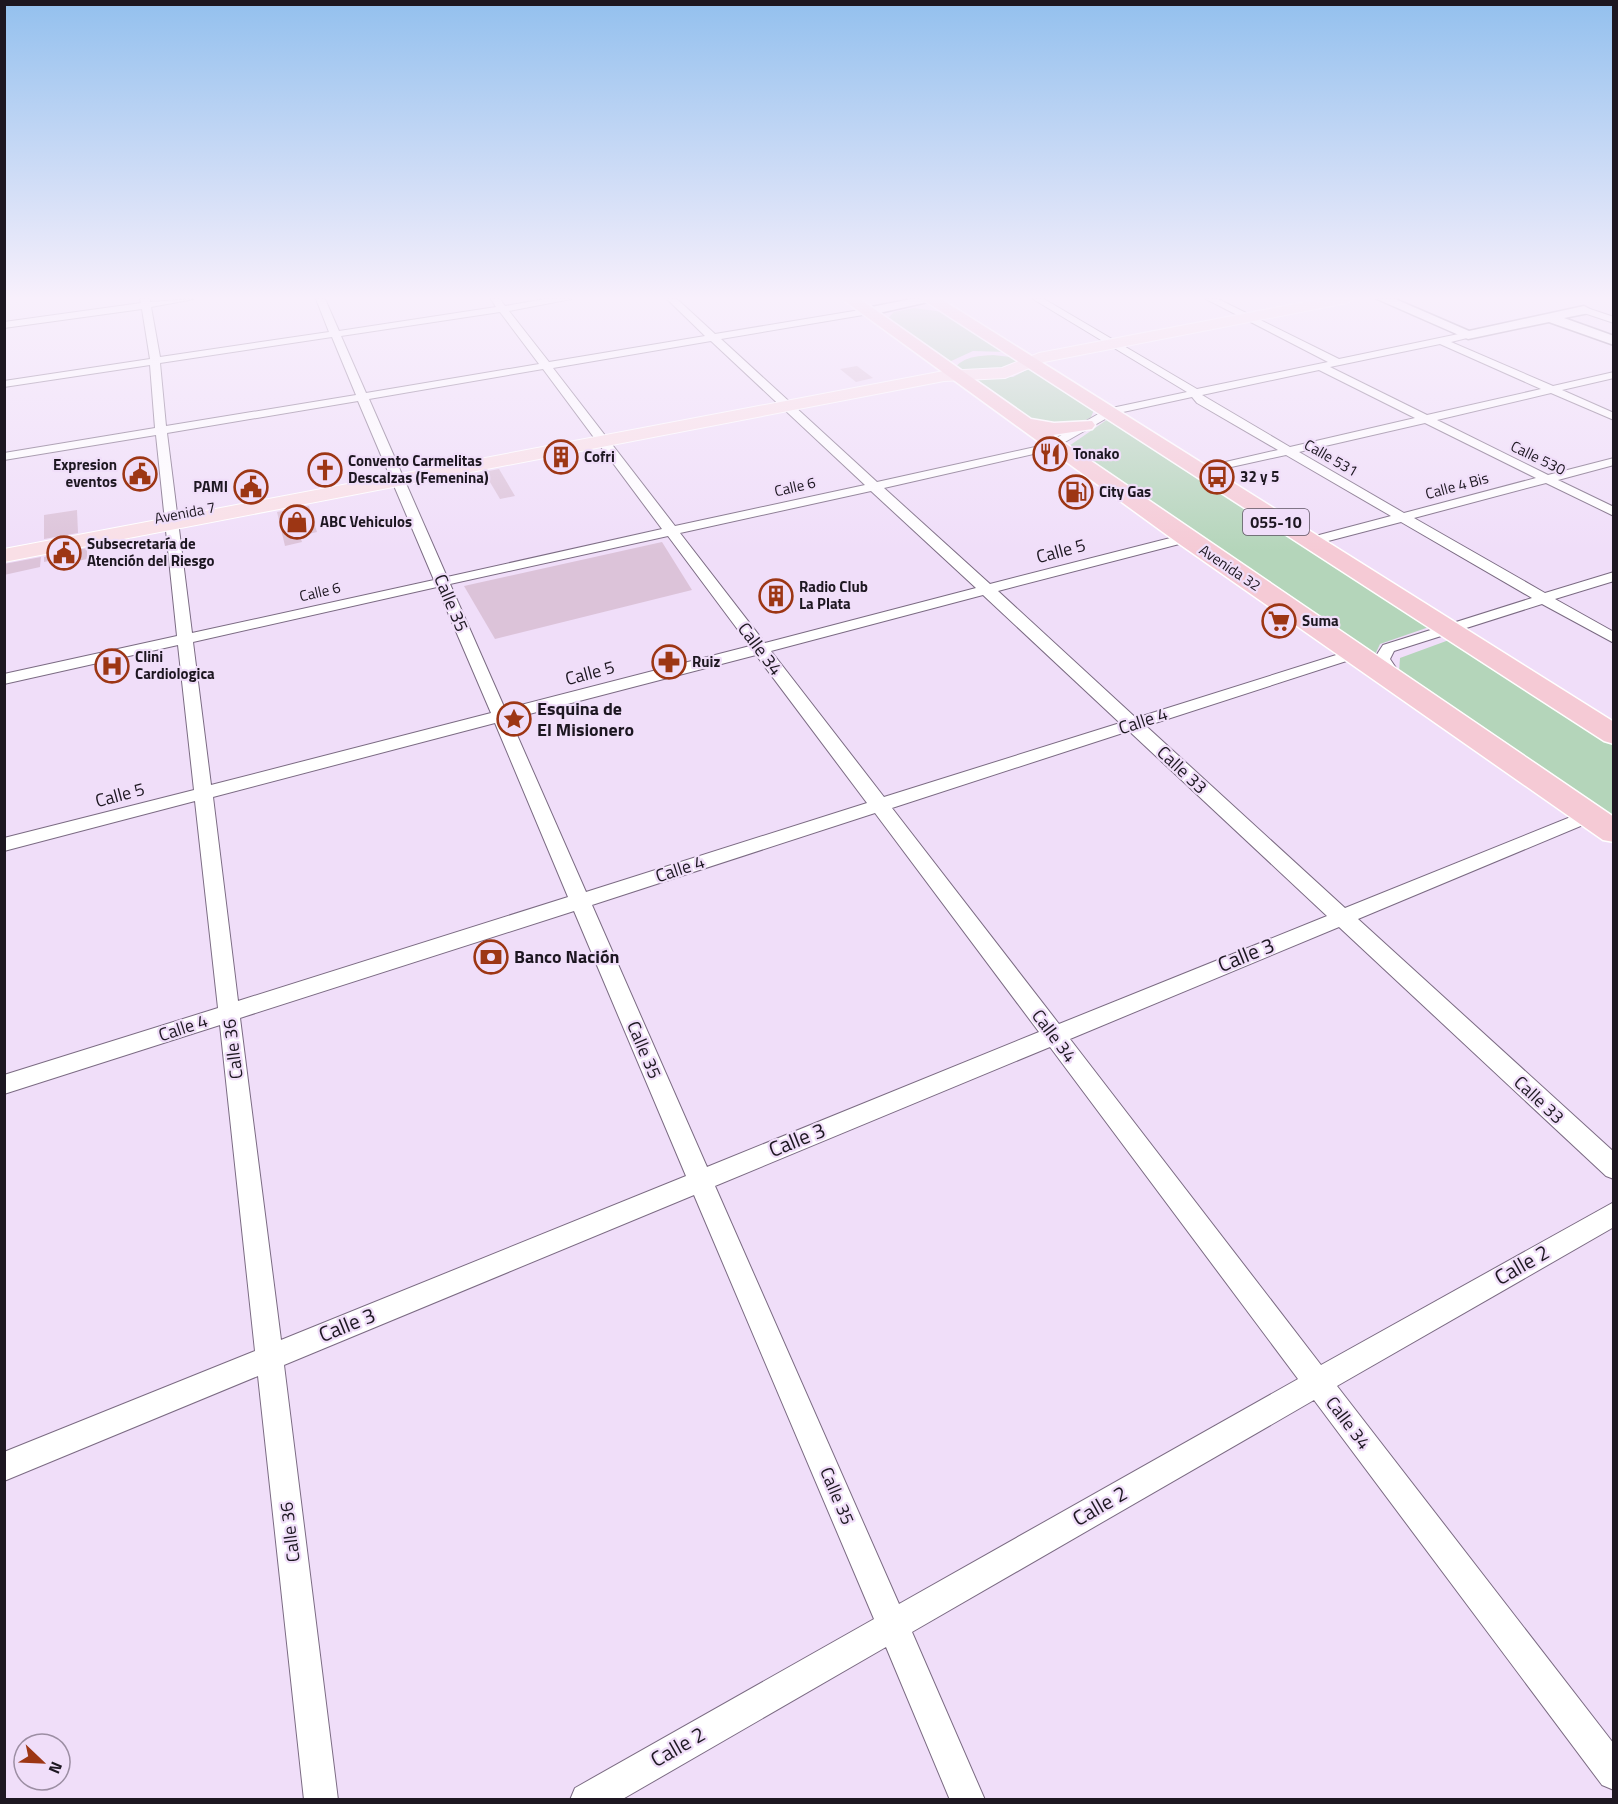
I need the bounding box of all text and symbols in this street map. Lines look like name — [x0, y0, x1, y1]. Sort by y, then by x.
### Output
street label: Calle 531 — [1300, 433, 1362, 482]
street label: Calle 530 — [1507, 434, 1570, 481]
restaurant icon: Tonako — [1032, 436, 1068, 472]
building icon: Cofri — [543, 439, 579, 475]
place label: Tonako — [1073, 442, 1119, 465]
place label: Cofri — [584, 445, 615, 468]
place label: Convento Carmelitas Descalzas (Femenina) — [348, 449, 489, 489]
church icon: Convento Carmelitas Descalzas (Femenina) — [307, 452, 343, 488]
place label: Expresion eventos — [53, 453, 117, 493]
public building icon: Expresion eventos — [122, 456, 158, 492]
bus stop icon: 32 y 5 — [1199, 459, 1235, 495]
place label: 32 y 5 — [1240, 465, 1279, 488]
street label: Calle 4 Bis — [1423, 466, 1491, 505]
public building icon: PAMI — [233, 469, 269, 505]
street label: Calle 6 — [772, 471, 818, 502]
fuel station icon: City Gas — [1058, 474, 1094, 510]
place label: PAMI — [193, 475, 228, 498]
place label: City Gas — [1099, 480, 1151, 503]
street label: Avenida 7 — [152, 495, 217, 530]
shop icon: ABC Vehiculos — [279, 504, 315, 540]
road number: 055-10 — [1243, 509, 1309, 535]
place label: ABC Vehiculos — [320, 510, 412, 533]
street label: Calle 5 — [1033, 531, 1089, 570]
place label: Subsecretaría de Atención del Riesgo — [87, 532, 215, 572]
public building icon: Subsecretaría de Atención del Riesgo — [46, 535, 82, 571]
street label: Avenida 32 — [1195, 538, 1266, 597]
street label: Calle 35 — [427, 570, 476, 636]
place label: Radio Club La Plata — [799, 575, 868, 615]
street label: Calle 6 — [297, 576, 343, 607]
building icon: Radio Club La Plata — [758, 578, 794, 614]
supermarket icon: Suma — [1261, 603, 1297, 639]
place label: Suma — [1302, 609, 1339, 632]
street label: Calle 34 — [731, 616, 789, 681]
pharmacy icon: Ruiz — [651, 644, 687, 680]
place label: Clini Cardiologica — [135, 645, 215, 685]
hospital icon: Clini Cardiologica — [94, 648, 130, 684]
place label: Ruiz — [692, 650, 720, 673]
street label: Calle 5 — [562, 653, 618, 692]
place label: Esquina de El Misionero — [537, 695, 634, 743]
street label: Calle 4 — [1115, 700, 1171, 741]
place icon: Esquina de El Misionero — [496, 701, 532, 737]
street label: Calle 33 — [1151, 739, 1214, 800]
street label: Calle 5 — [92, 775, 148, 814]
street label: Calle 4 — [652, 848, 708, 889]
street label: Calle 3 — [1212, 928, 1279, 980]
bank icon: Banco Nación — [473, 939, 509, 975]
place label: Banco Nación — [514, 943, 619, 970]
street label: Calle 34 — [1025, 1003, 1083, 1068]
street label: Calle 4 — [155, 1007, 211, 1048]
street label: Calle 36 — [215, 1017, 250, 1081]
street label: Calle 35 — [620, 1017, 669, 1083]
street label: Calle 33 — [1508, 1069, 1571, 1130]
street label: Calle 3 — [763, 1113, 830, 1165]
street label: Calle 2 — [1488, 1236, 1555, 1293]
street label: Calle 3 — [313, 1298, 380, 1350]
street label: Calle 34 — [1319, 1390, 1377, 1455]
street label: Calle 35 — [813, 1463, 862, 1529]
street label: Calle 2 — [1066, 1477, 1133, 1534]
street label: Calle 36 — [272, 1500, 307, 1564]
street label: Calle 2 — [644, 1718, 711, 1775]
north arrow — [12, 1732, 72, 1792]
text: N — [43, 1758, 69, 1778]

